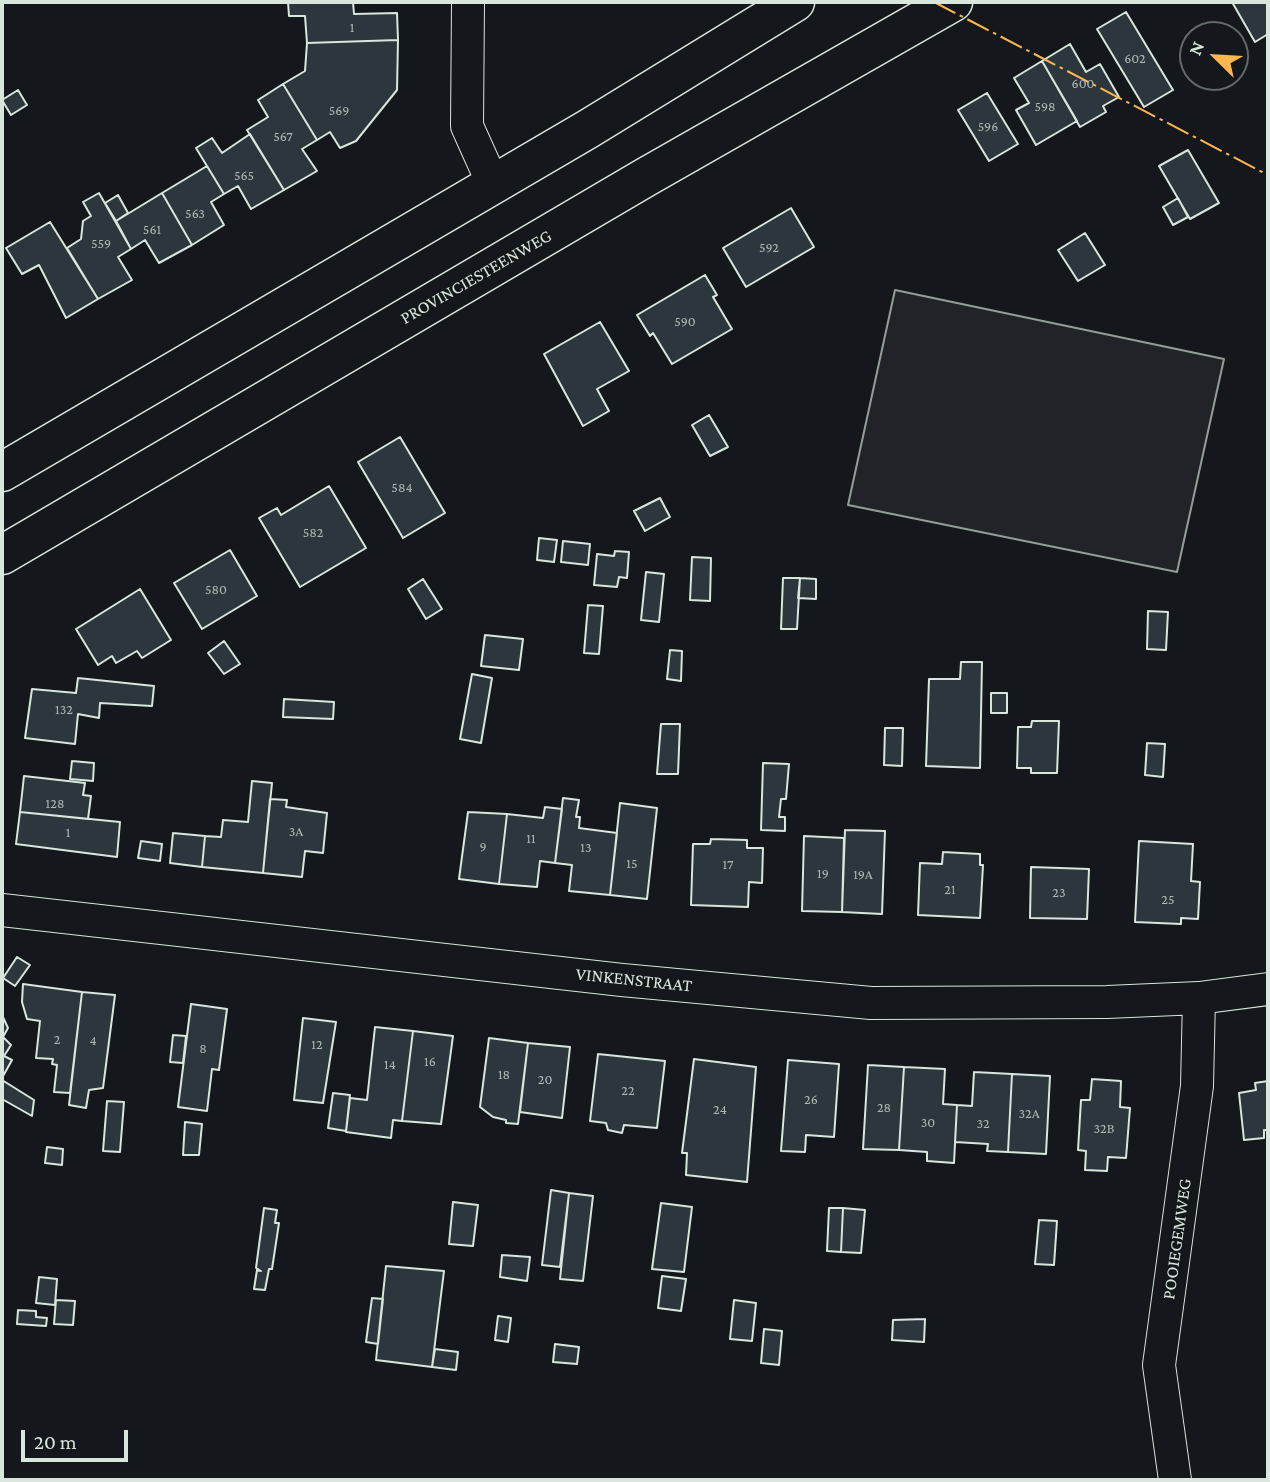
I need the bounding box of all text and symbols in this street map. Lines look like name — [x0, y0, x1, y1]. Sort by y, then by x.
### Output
house number: 1 — [350, 20, 354, 36]
north arrow — [1179, 21, 1249, 91]
text: N — [1184, 38, 1208, 58]
house number: 602 — [1124, 51, 1146, 67]
house number: 600 — [1072, 76, 1094, 92]
house number: 598 — [1034, 99, 1056, 115]
house number: 569 — [329, 103, 349, 119]
house number: 596 — [978, 119, 998, 135]
house number: 567 — [273, 129, 293, 145]
house number: 565 — [234, 168, 254, 184]
house number: 563 — [185, 206, 205, 222]
house number: 561 — [143, 222, 161, 238]
street label: PROVINCIESTEENWEG — [396, 225, 556, 329]
house number: 559 — [91, 236, 111, 252]
house number: 592 — [759, 240, 779, 256]
house number: 590 — [674, 314, 696, 330]
house number: 584 — [391, 480, 413, 496]
house number: 582 — [303, 525, 323, 541]
house number: 580 — [205, 582, 227, 598]
house number: 132 — [55, 702, 73, 718]
house number: 128 — [46, 796, 64, 812]
house number: 3A — [289, 824, 303, 840]
house number: 1 — [66, 825, 70, 841]
house number: 11 — [526, 831, 536, 847]
house number: 9 — [479, 839, 487, 855]
house number: 13 — [580, 840, 592, 856]
house number: 15 — [626, 856, 638, 872]
house number: 17 — [722, 857, 734, 873]
house number: 19 — [817, 866, 829, 882]
house number: 19A — [853, 867, 873, 883]
house number: 21 — [944, 882, 956, 898]
house number: 23 — [1052, 885, 1066, 901]
house number: 25 — [1161, 892, 1175, 908]
street label: VINKENSTRAAT — [575, 963, 693, 997]
house number: 2 — [54, 1032, 60, 1048]
house number: 4 — [89, 1033, 97, 1049]
house number: 12 — [311, 1037, 323, 1053]
house number: 8 — [199, 1041, 207, 1057]
house number: 16 — [424, 1054, 436, 1070]
house number: 14 — [384, 1057, 396, 1073]
house number: 18 — [498, 1067, 510, 1083]
house number: 20 — [538, 1072, 552, 1088]
house number: 22 — [621, 1083, 635, 1099]
house number: 26 — [804, 1092, 818, 1108]
house number: 28 — [877, 1100, 891, 1116]
house number: 24 — [713, 1102, 727, 1118]
house number: 32A — [1018, 1106, 1040, 1122]
house number: 30 — [921, 1115, 935, 1131]
house number: 32 — [976, 1116, 990, 1132]
house number: 32B — [1094, 1121, 1114, 1137]
street label: POOIEGEMWEG — [1158, 1177, 1196, 1301]
scale bar — [24, 1416, 131, 1460]
text: 20 m — [34, 1430, 77, 1454]

